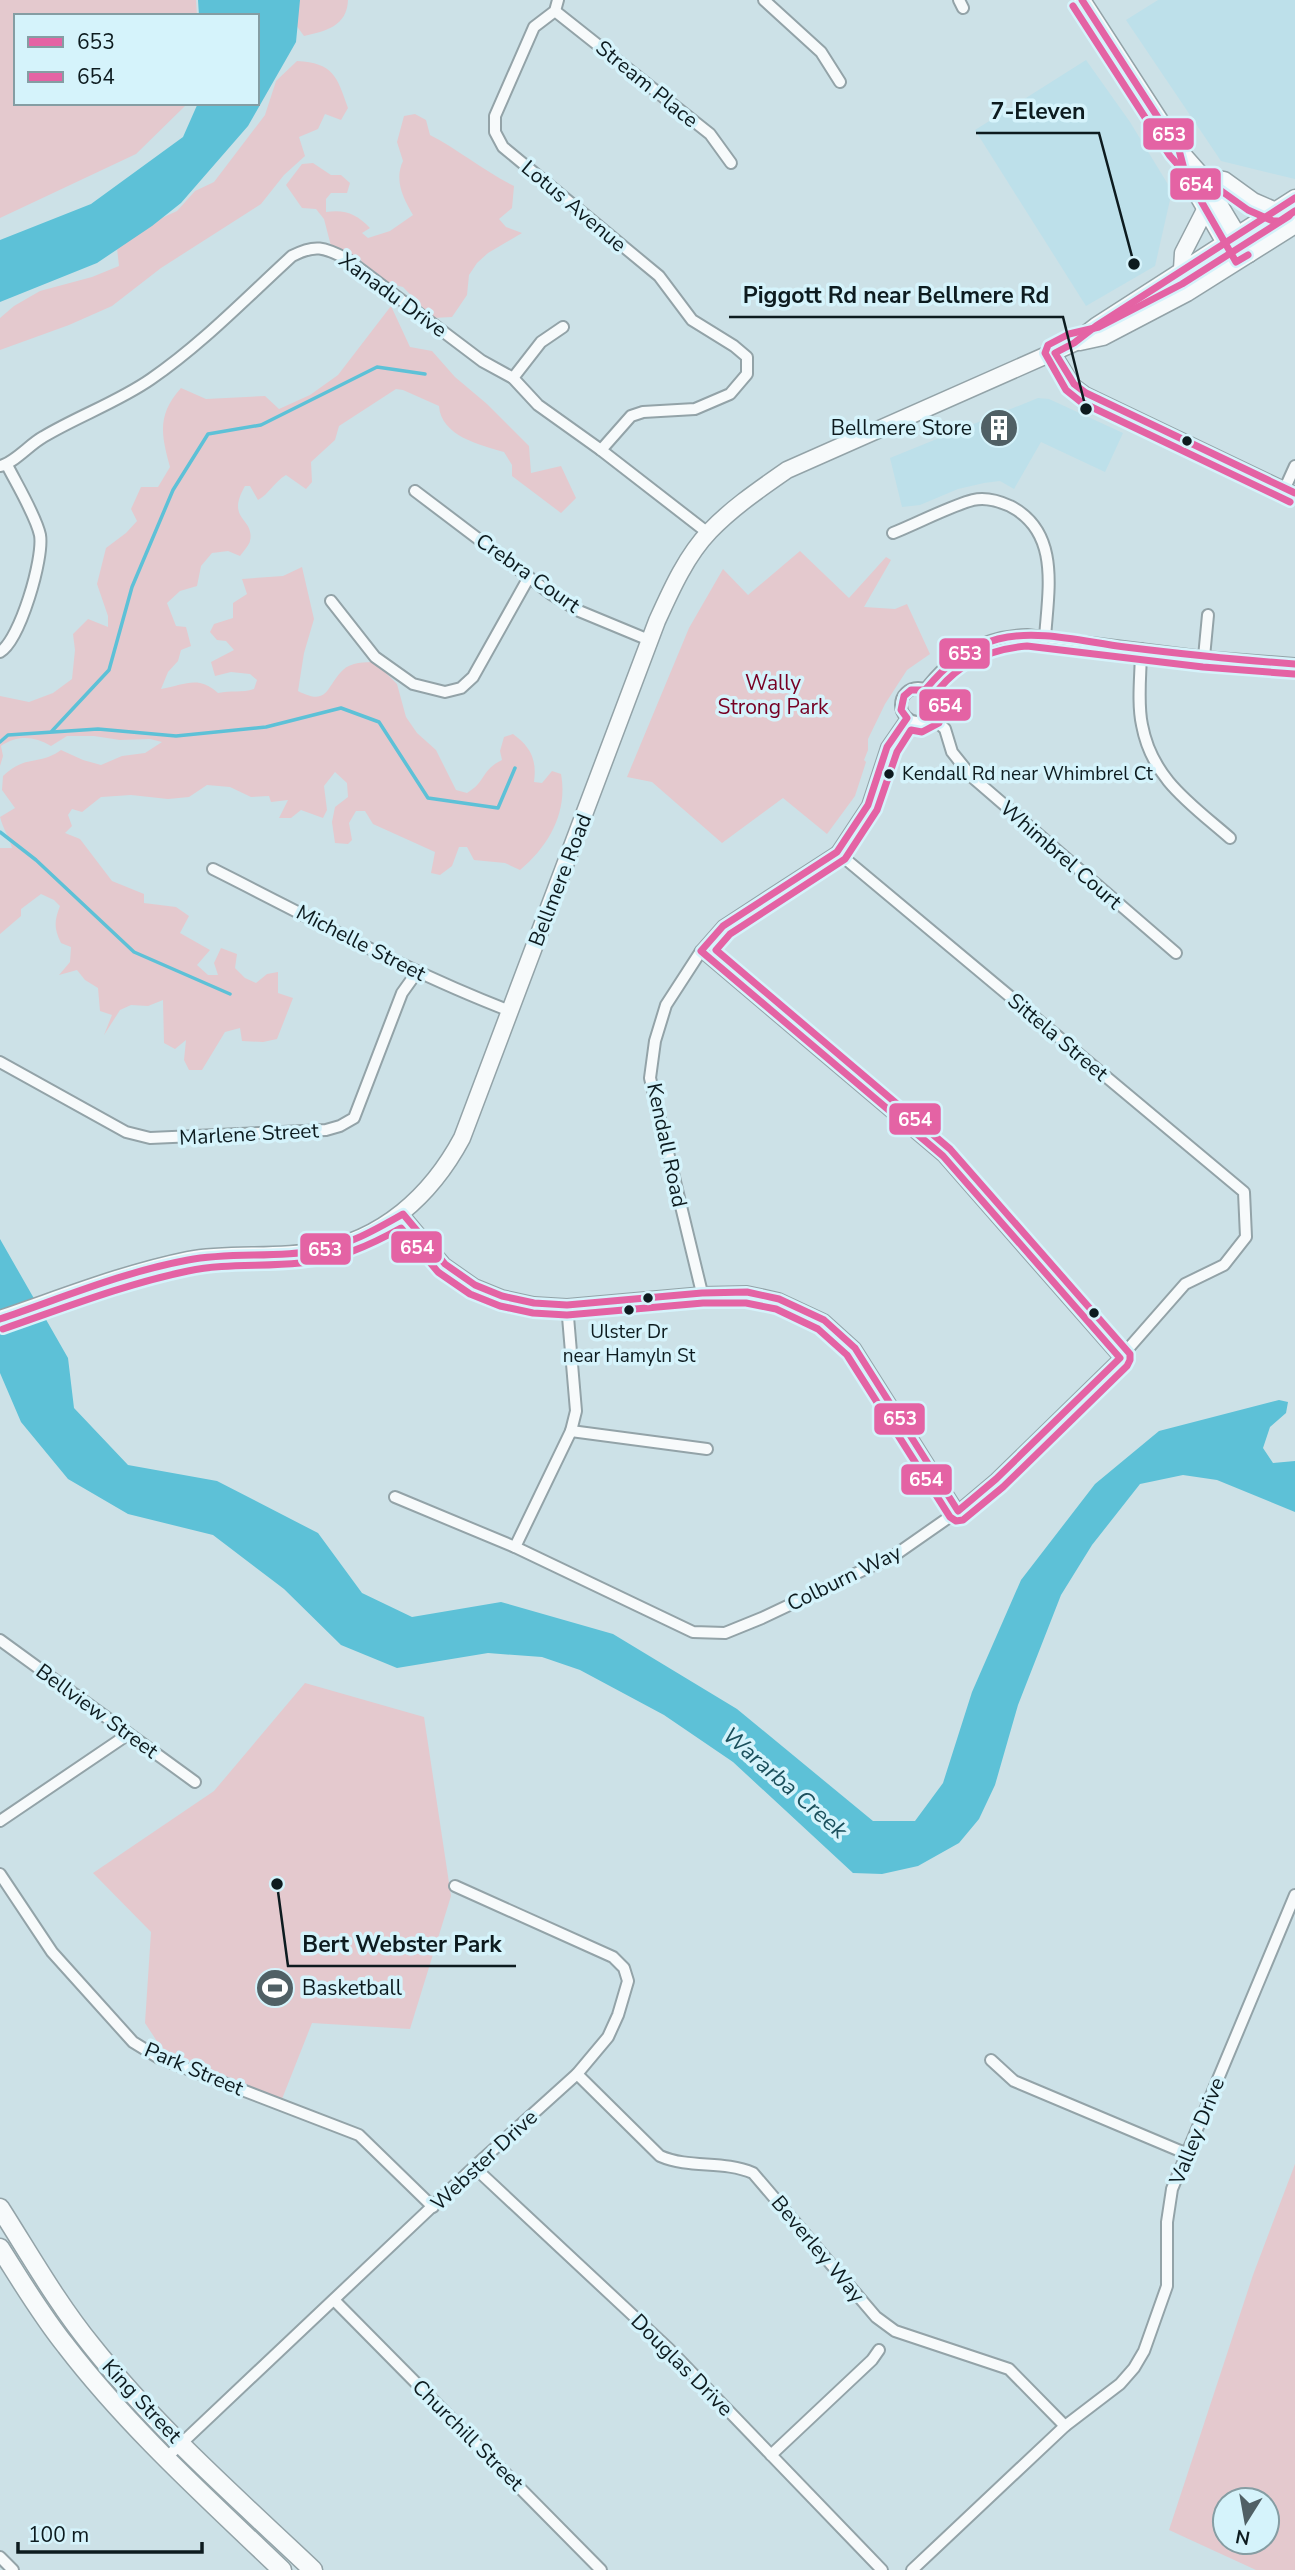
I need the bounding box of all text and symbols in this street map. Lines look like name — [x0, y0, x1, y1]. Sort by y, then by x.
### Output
legend — [14, 14, 259, 105]
text: 653 — [77, 28, 115, 56]
street label: Stream Place — [590, 34, 704, 134]
text: 654 — [77, 63, 115, 91]
callout: 7-Eleven — [976, 89, 1099, 133]
text: 7-Eleven — [991, 96, 1085, 127]
line badge: 653 — [1142, 117, 1195, 151]
text: 653 — [1152, 122, 1186, 148]
street label: Lotus Avenue — [516, 154, 632, 258]
line badge: 654 — [1169, 167, 1222, 201]
text: 654 — [1179, 172, 1213, 198]
street label: Xanadu Drive — [333, 246, 453, 344]
callout: Piggott Rd near Bellmere Rd — [729, 273, 1063, 317]
text: Piggott Rd near Bellmere Rd — [743, 280, 1049, 311]
building icon: Bellmere Store — [978, 407, 1020, 449]
place label: Bellmere Store — [831, 414, 972, 442]
unlabelled marker — [1180, 434, 1194, 448]
street label: Crebra Court — [470, 527, 586, 620]
line badge: 653 — [938, 637, 991, 670]
text: 653 — [948, 641, 982, 667]
park label: Wally Strong Park — [718, 669, 829, 721]
line badge: 654 — [918, 688, 972, 722]
text: 654 — [928, 693, 962, 719]
place label: Kendall Rd near Whimbrel Ct — [902, 761, 1153, 787]
marker: Kendall Rd near Whimbrel Ct — [882, 767, 896, 781]
street label: Whimbrel Court — [994, 794, 1128, 916]
street label: Bellmere Road — [522, 810, 598, 950]
street label: Michelle Street — [291, 898, 431, 988]
street label: Sittela Street — [1002, 987, 1115, 1088]
street label: Kendall Road — [640, 1080, 694, 1210]
line badge: 654 — [888, 1102, 942, 1136]
text: 654 — [898, 1107, 932, 1133]
street label: Marlene Street — [179, 1116, 320, 1152]
line badge: 654 — [390, 1230, 443, 1264]
line badge: 653 — [299, 1232, 352, 1266]
text: 654 — [400, 1235, 434, 1261]
text: 653 — [308, 1237, 342, 1263]
unlabelled marker — [641, 1291, 655, 1305]
marker: Ulster Dr near Hamyln St — [622, 1303, 636, 1317]
unlabelled marker — [1087, 1306, 1101, 1320]
place label: Ulster Dr near Hamyln St — [563, 1319, 696, 1369]
line badge: 653 — [873, 1402, 926, 1436]
text: 653 — [883, 1406, 917, 1432]
line badge: 654 — [900, 1463, 953, 1496]
text: 654 — [909, 1467, 943, 1493]
street label: Colburn Way — [782, 1538, 906, 1618]
street label: Bellview Street — [30, 1657, 164, 1765]
water label: Wararba Creek — [716, 1720, 854, 1846]
callout: Bert Webster Park — [288, 1922, 516, 1966]
text: Bert Webster Park — [302, 1929, 502, 1960]
sports icon: Basketball — [254, 1967, 296, 2009]
place label: Basketball — [302, 1974, 403, 2002]
street label: Park Street — [140, 2036, 248, 2103]
street label: Valley Drive — [1162, 2073, 1231, 2190]
street label: Webster Drive — [425, 2103, 543, 2217]
street label: Beverley Way — [765, 2190, 871, 2309]
street label: Douglas Drive — [625, 2308, 739, 2422]
street label: King Street — [96, 2353, 188, 2449]
street label: Churchill Street — [406, 2373, 530, 2497]
north arrow — [1211, 2486, 1281, 2556]
scale bar — [18, 2510, 201, 2554]
text: 100 m — [28, 2521, 89, 2549]
text: N — [1233, 2523, 1252, 2551]

